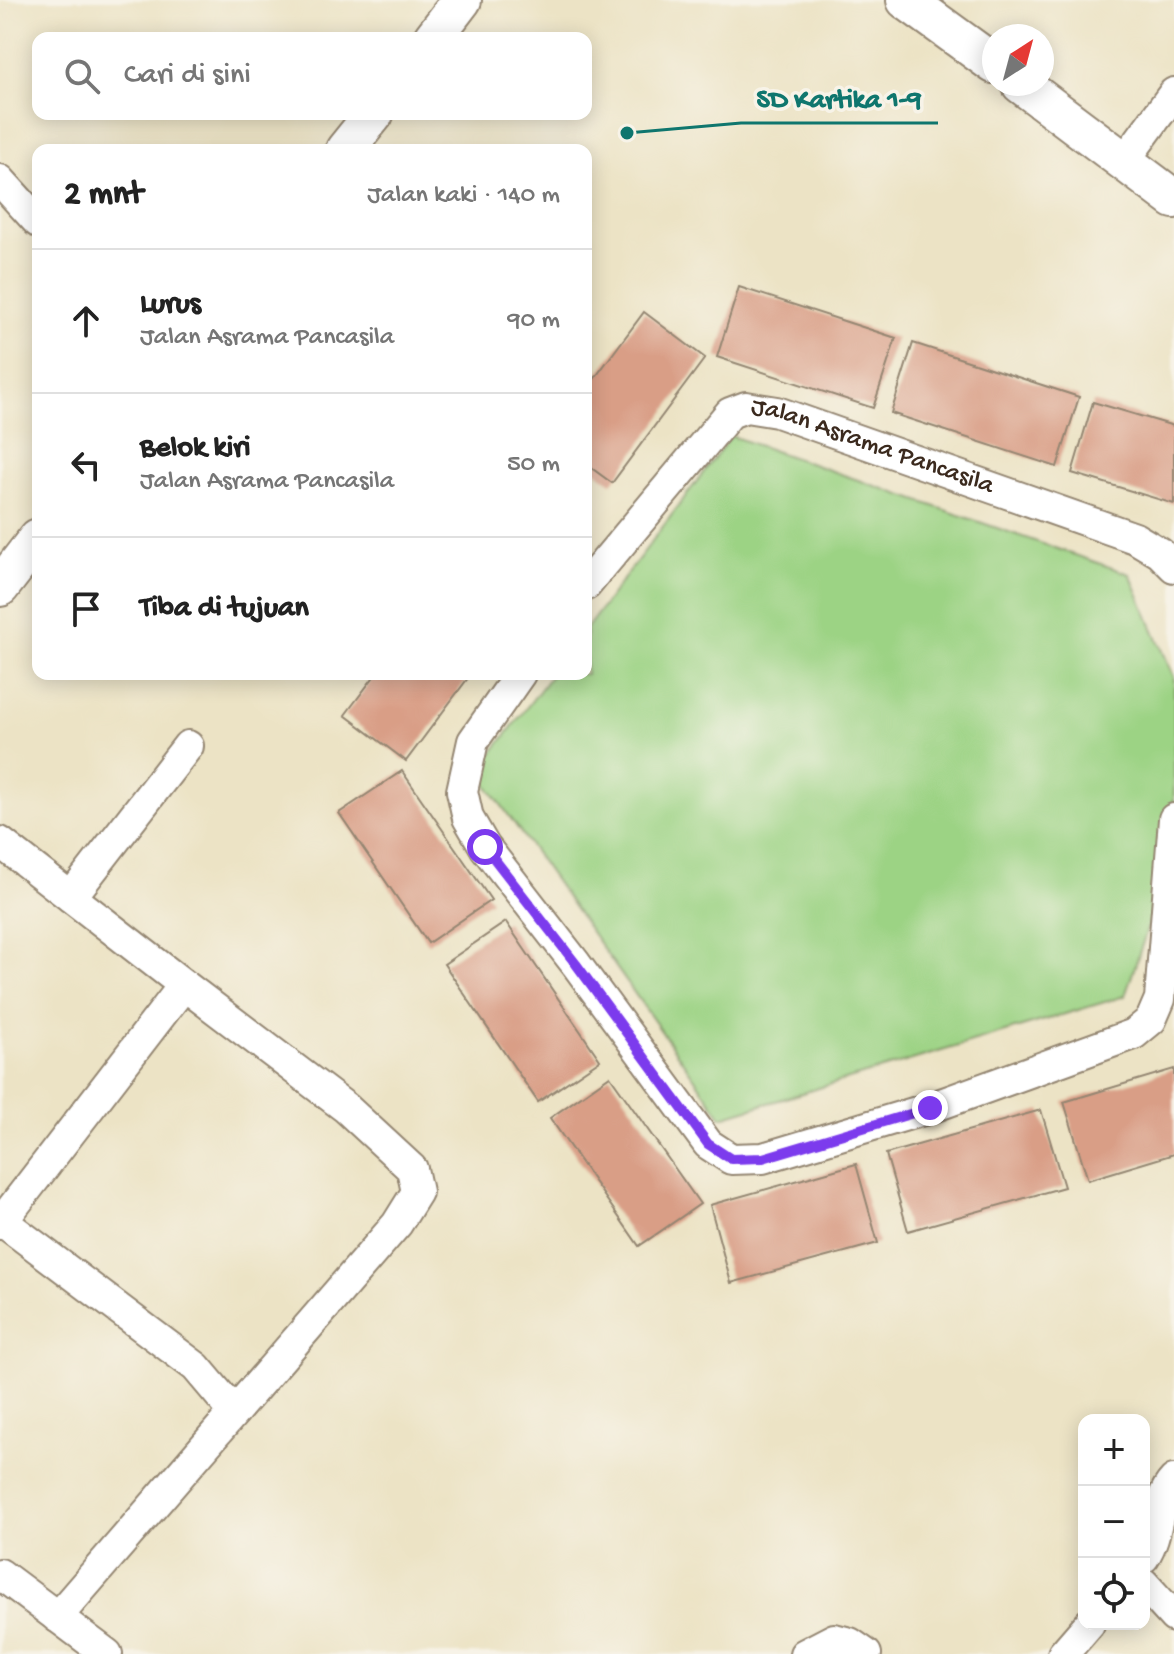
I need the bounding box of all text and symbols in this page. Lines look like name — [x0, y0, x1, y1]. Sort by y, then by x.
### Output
north arrow — [982, 24, 1054, 96]
search box — [32, 32, 592, 120]
icon: search — [60, 54, 104, 98]
text: Cari di sini — [124, 59, 251, 94]
callout: SD Kartika 1-9 — [741, 71, 938, 123]
text: SD Kartika 1-9 — [756, 85, 922, 118]
text: 2 mnt — [64, 176, 143, 216]
text: Jalan kaki · 140 m — [367, 181, 560, 212]
text: Lurus — [140, 288, 201, 323]
icon: ahead — [64, 299, 108, 343]
text: 90 m — [508, 306, 560, 337]
text: Jalan Asrama Pancasila — [140, 323, 394, 354]
street label: Jalan Asrama Pancasila — [749, 393, 999, 503]
text: Belok kiri — [140, 432, 250, 467]
icon: left — [64, 443, 108, 487]
text: 50 m — [507, 450, 560, 481]
text: Jalan Asrama Pancasila — [140, 467, 394, 498]
icon: arrive — [64, 587, 108, 631]
text: Tiba di tujuan — [140, 592, 309, 627]
route start — [467, 829, 503, 865]
route end — [912, 1090, 948, 1126]
map controls — [1078, 1414, 1150, 1630]
button: + — [1078, 1414, 1150, 1486]
button: − — [1078, 1486, 1150, 1558]
button: locate — [1078, 1558, 1150, 1630]

